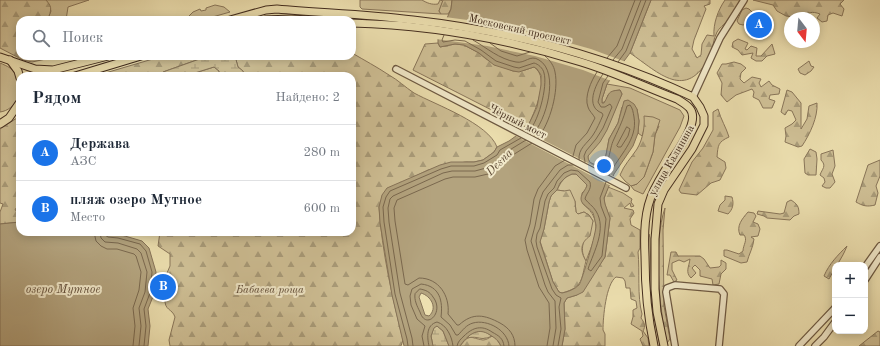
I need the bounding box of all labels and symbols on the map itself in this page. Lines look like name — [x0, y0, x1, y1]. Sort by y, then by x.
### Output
pin: A — [746, 10, 772, 40]
north arrow — [784, 12, 820, 48]
street label: Московский проспект — [467, 13, 572, 48]
street label: Чёрный мост — [487, 103, 548, 142]
street label: улица Калинина — [648, 123, 697, 198]
water label: Desna — [483, 147, 516, 179]
your location — [594, 156, 614, 176]
pin: B — [150, 272, 176, 302]
water label: озеро Мутное — [26, 284, 100, 296]
park label: Бабаева роща — [235, 285, 304, 296]

